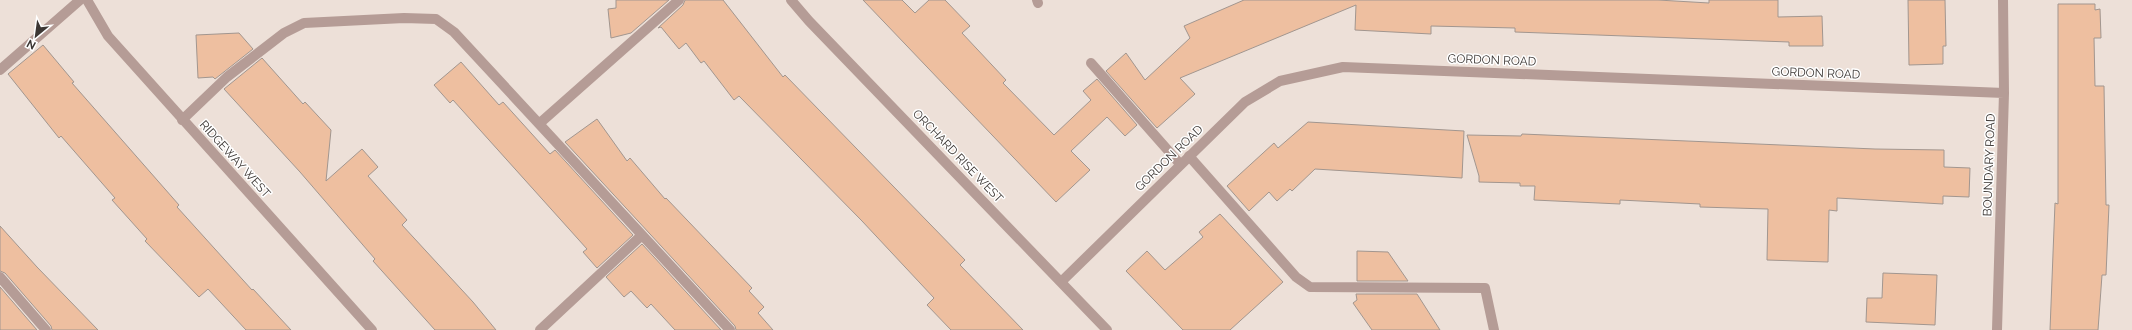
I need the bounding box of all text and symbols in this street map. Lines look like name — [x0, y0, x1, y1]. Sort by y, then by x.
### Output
north arrow — [16, 16, 56, 56]
text: N — [25, 37, 38, 52]
street label: GORDON ROAD — [1447, 51, 1537, 69]
street label: GORDON ROAD — [1771, 64, 1861, 82]
street label: ORCHARD RISE WEST — [910, 107, 1007, 206]
street label: BOUNDARY ROAD — [1980, 113, 1998, 217]
street label: RIDGEWAY WEST — [197, 118, 274, 201]
street label: GORDON ROAD — [1132, 122, 1206, 194]

